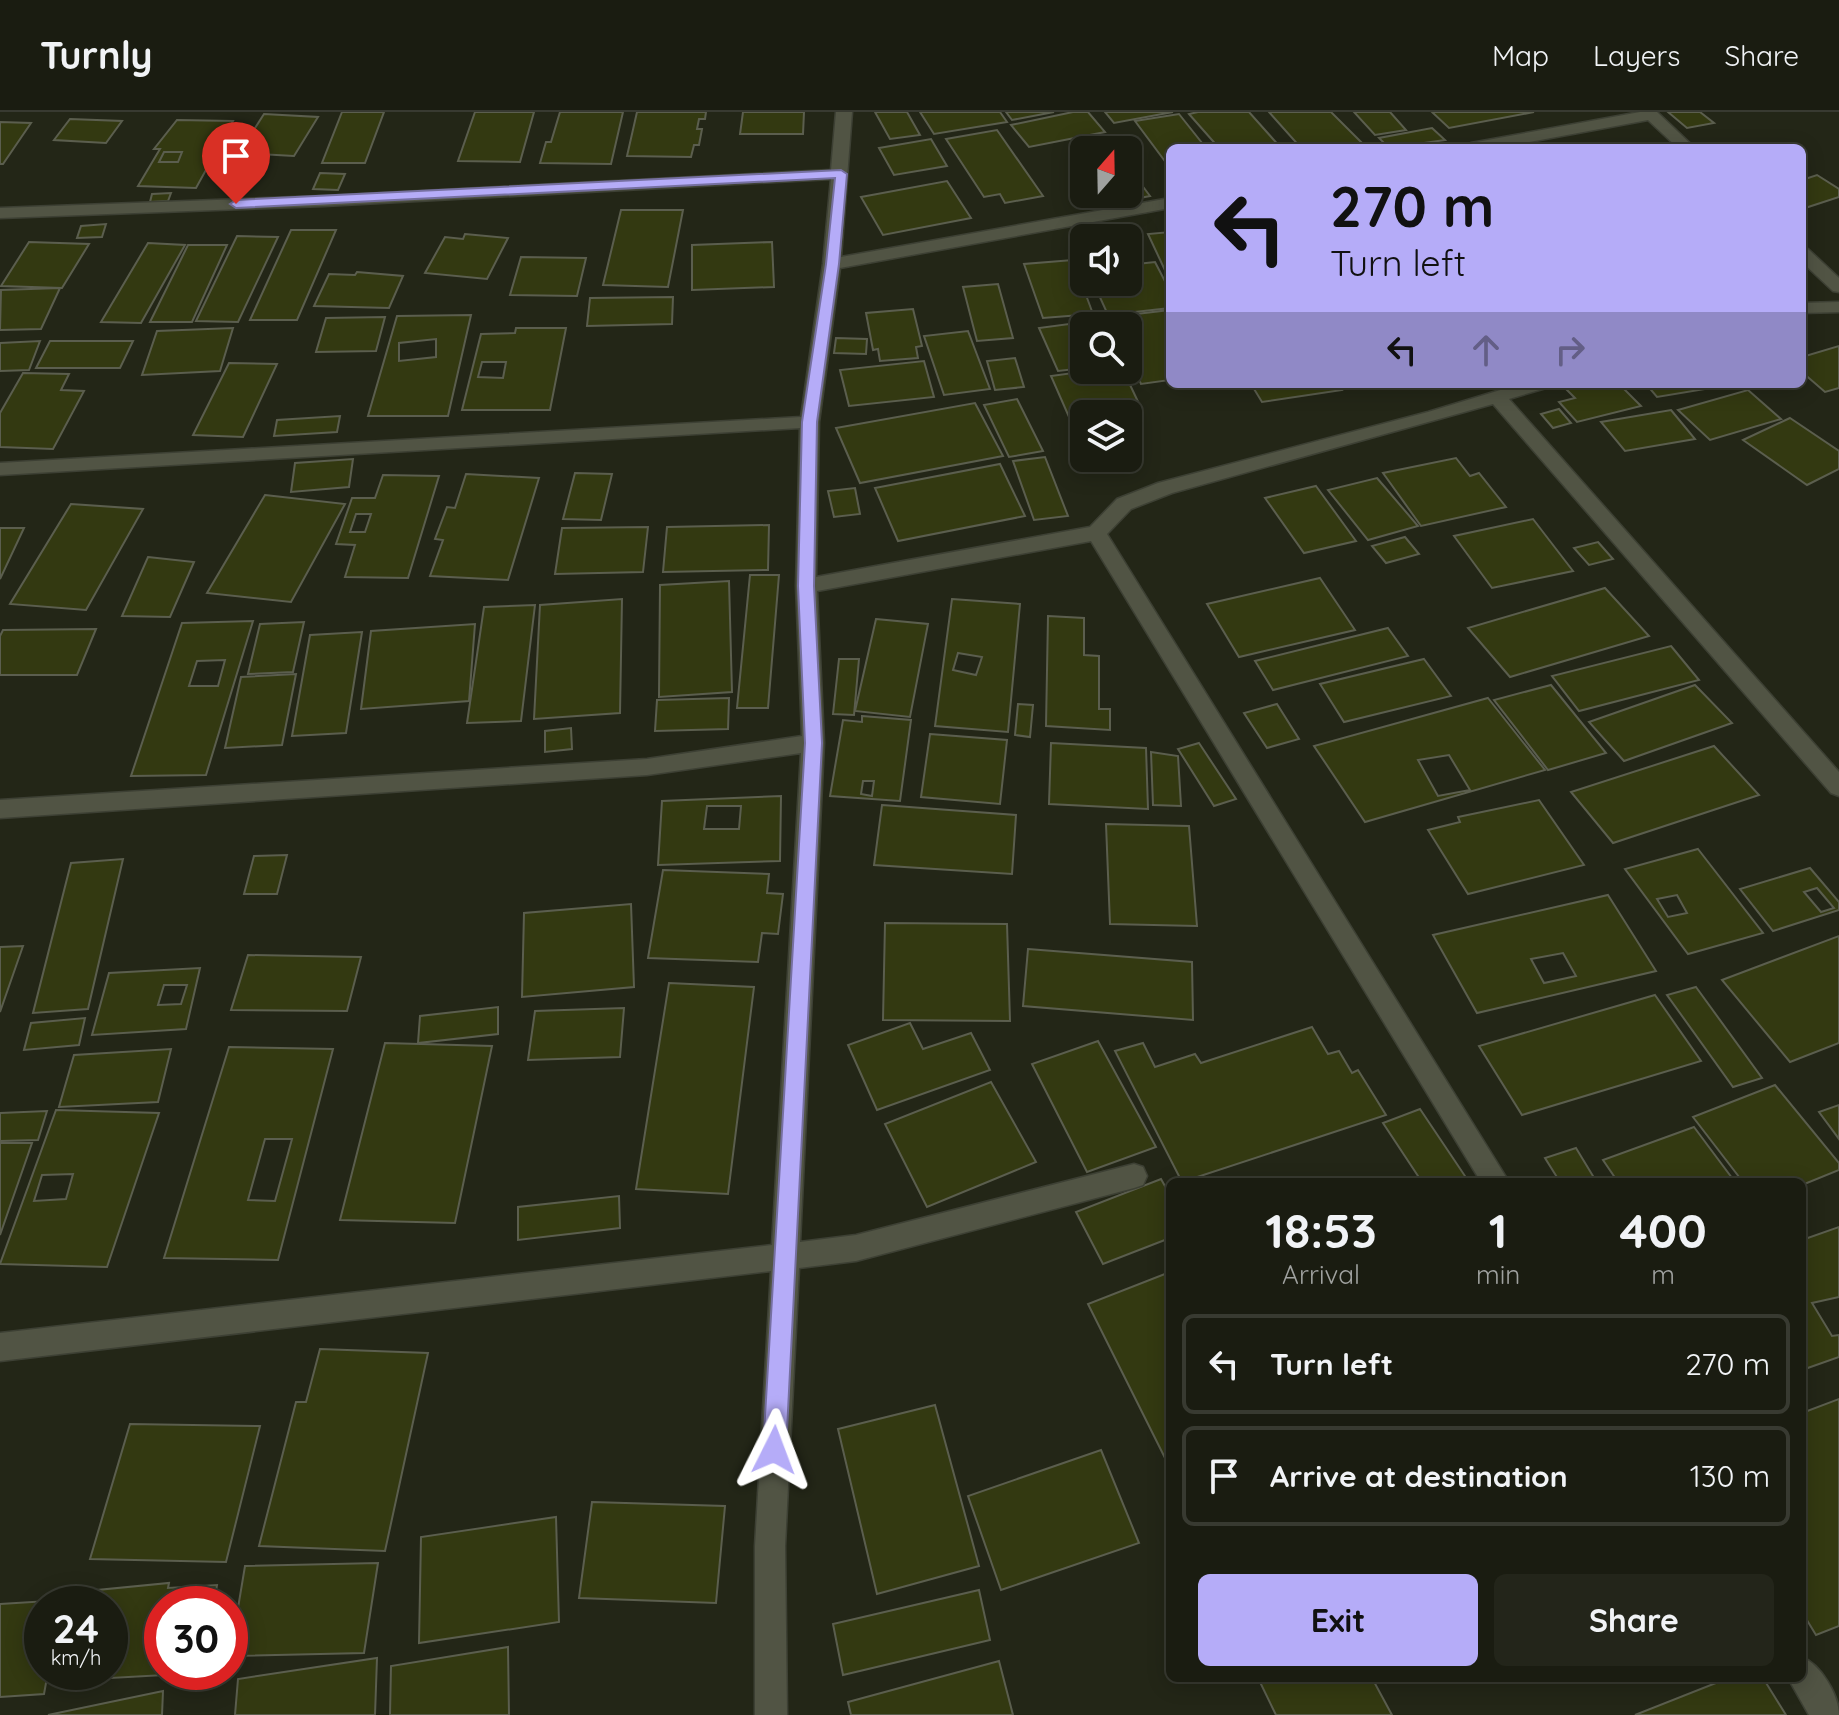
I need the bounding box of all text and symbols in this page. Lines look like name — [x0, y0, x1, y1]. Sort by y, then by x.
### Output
text: Turnly — [40, 31, 153, 79]
text: Map — [1492, 38, 1549, 73]
text: Layers — [1593, 38, 1680, 73]
text: Share — [1724, 38, 1799, 73]
pin — [202, 122, 270, 204]
icon: arrive — [214, 134, 258, 178]
north arrow — [1070, 136, 1142, 208]
map controls — [1070, 136, 1142, 472]
text: 270 m — [1330, 171, 1494, 241]
icon: left — [1198, 176, 1302, 280]
button: sound — [1070, 224, 1142, 296]
text: Turn left — [1330, 240, 1466, 285]
button: search — [1070, 312, 1142, 384]
icon: left — [1380, 328, 1424, 372]
icon: ahead — [1464, 328, 1508, 372]
icon: right — [1548, 328, 1592, 372]
button: layers — [1070, 400, 1142, 472]
text: 18:53 — [1265, 1200, 1377, 1260]
text: 1 — [1489, 1200, 1508, 1260]
text: 400 — [1620, 1200, 1707, 1260]
text: Arrival — [1282, 1258, 1360, 1291]
text: min — [1476, 1258, 1520, 1291]
text: m — [1651, 1258, 1675, 1291]
icon: left — [1202, 1342, 1246, 1386]
text: Turn left — [1270, 1345, 1393, 1383]
text: 270 m — [1685, 1345, 1770, 1383]
position arrow — [732, 1408, 816, 1492]
icon: arrive — [1202, 1454, 1246, 1498]
text: Arrive at destination — [1270, 1457, 1568, 1495]
text: 130 m — [1690, 1457, 1770, 1495]
button: Exit — [1198, 1574, 1478, 1666]
button: Share — [1494, 1574, 1774, 1666]
speed limit sign: 30 — [144, 1586, 248, 1690]
text: 24 — [53, 1603, 99, 1653]
text: km/h — [51, 1645, 101, 1670]

